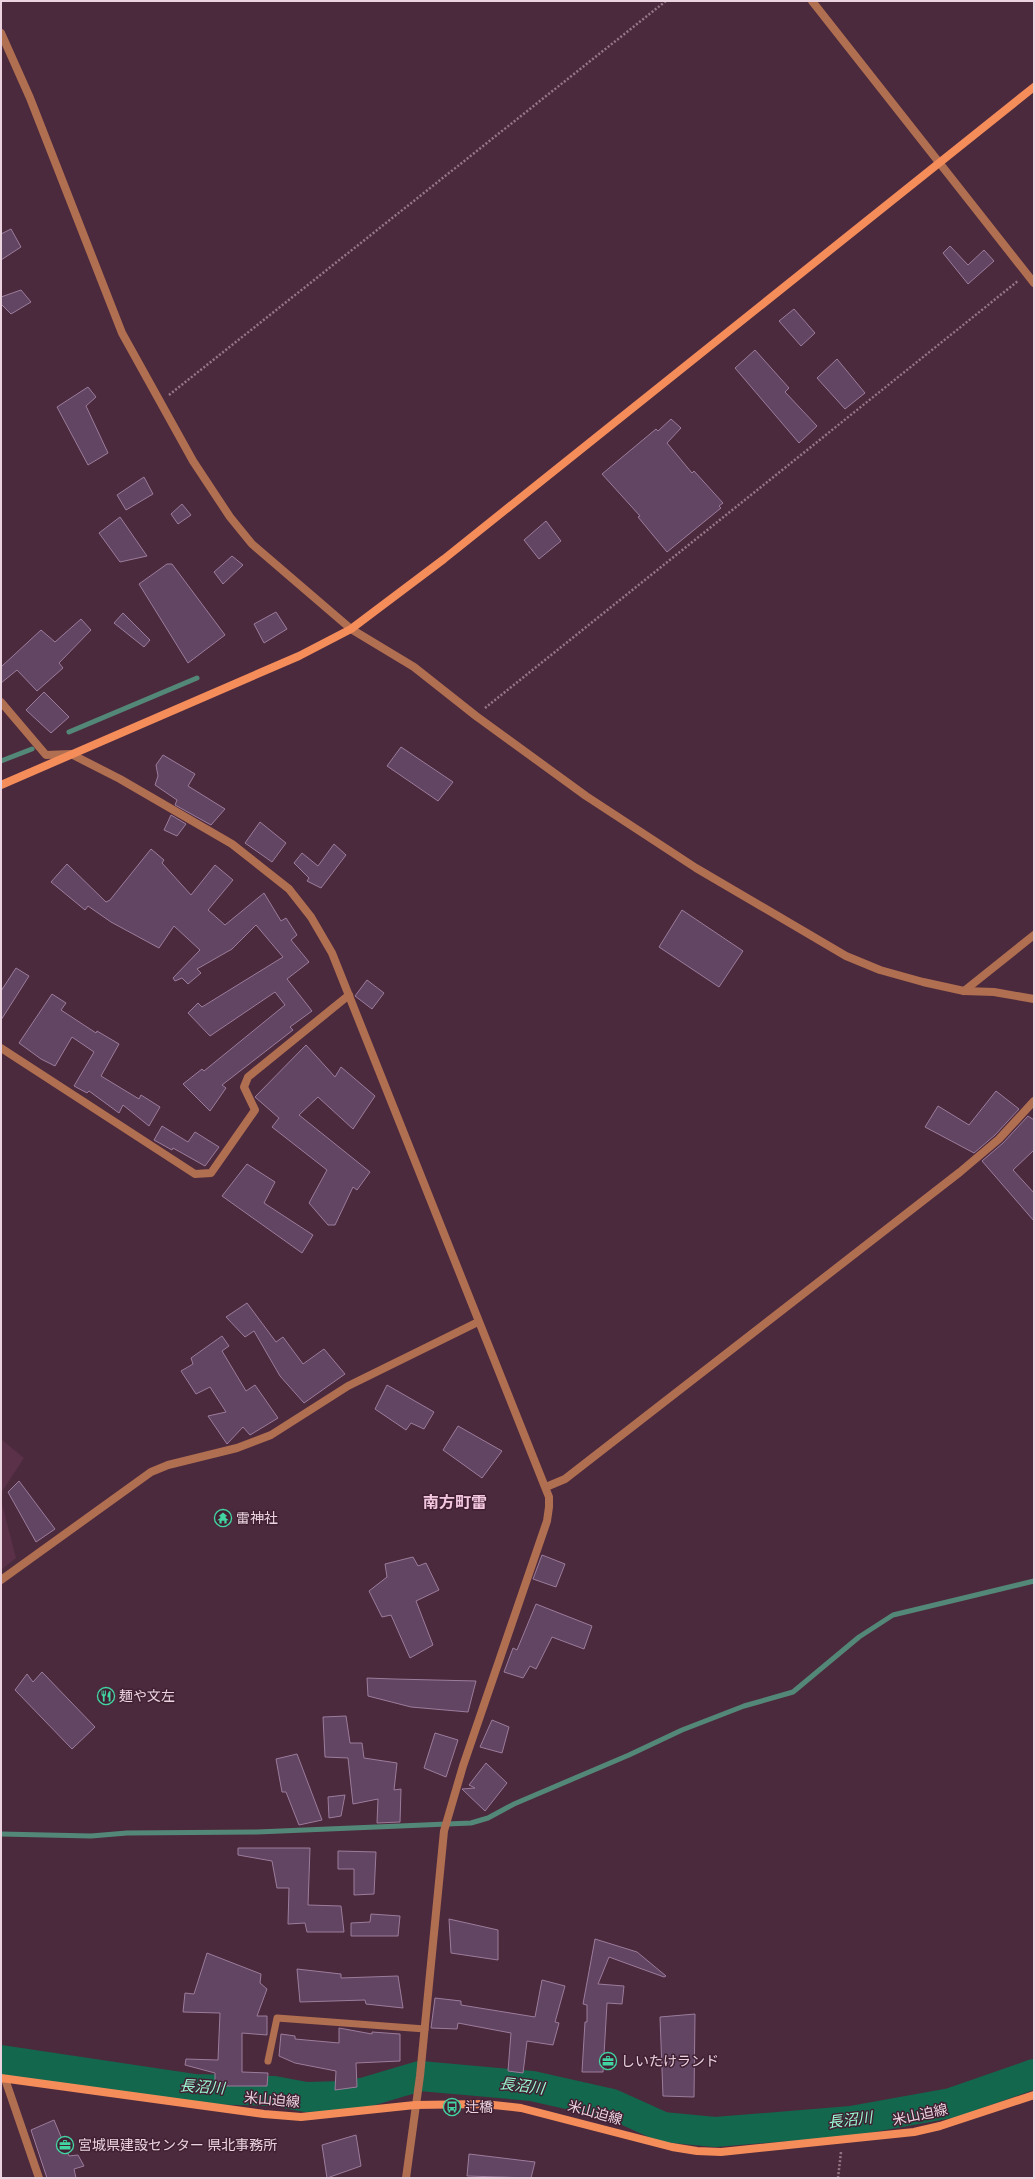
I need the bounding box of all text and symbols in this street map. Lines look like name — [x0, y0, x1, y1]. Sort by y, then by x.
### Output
district label: 南方町雷 — [423, 1493, 487, 1512]
temple icon: 雷神社 — [213, 1508, 233, 1528]
place label: 雷神社 — [236, 1510, 278, 1527]
restaurant icon: 麺や文左 — [96, 1686, 116, 1706]
place label: 麺や文左 — [119, 1688, 175, 1705]
office icon: しいたけランド — [598, 2051, 618, 2071]
place label: しいたけランド — [621, 2053, 719, 2070]
water label: 長沼川 — [499, 2074, 547, 2098]
water label: 長沼川 — [179, 2076, 227, 2098]
street label: 米山迫線 — [243, 2089, 301, 2111]
bus stop icon: 辻橋 — [442, 2097, 462, 2117]
street label: 米山迫線 — [566, 2098, 624, 2128]
place label: 辻橋 — [465, 2099, 493, 2116]
street label: 米山迫線 — [891, 2101, 949, 2129]
water label: 長沼川 — [827, 2108, 875, 2132]
office icon: 宮城県建設センター 県北事務所 — [55, 2135, 75, 2155]
place label: 宮城県建設センター 県北事務所 — [78, 2137, 277, 2154]

